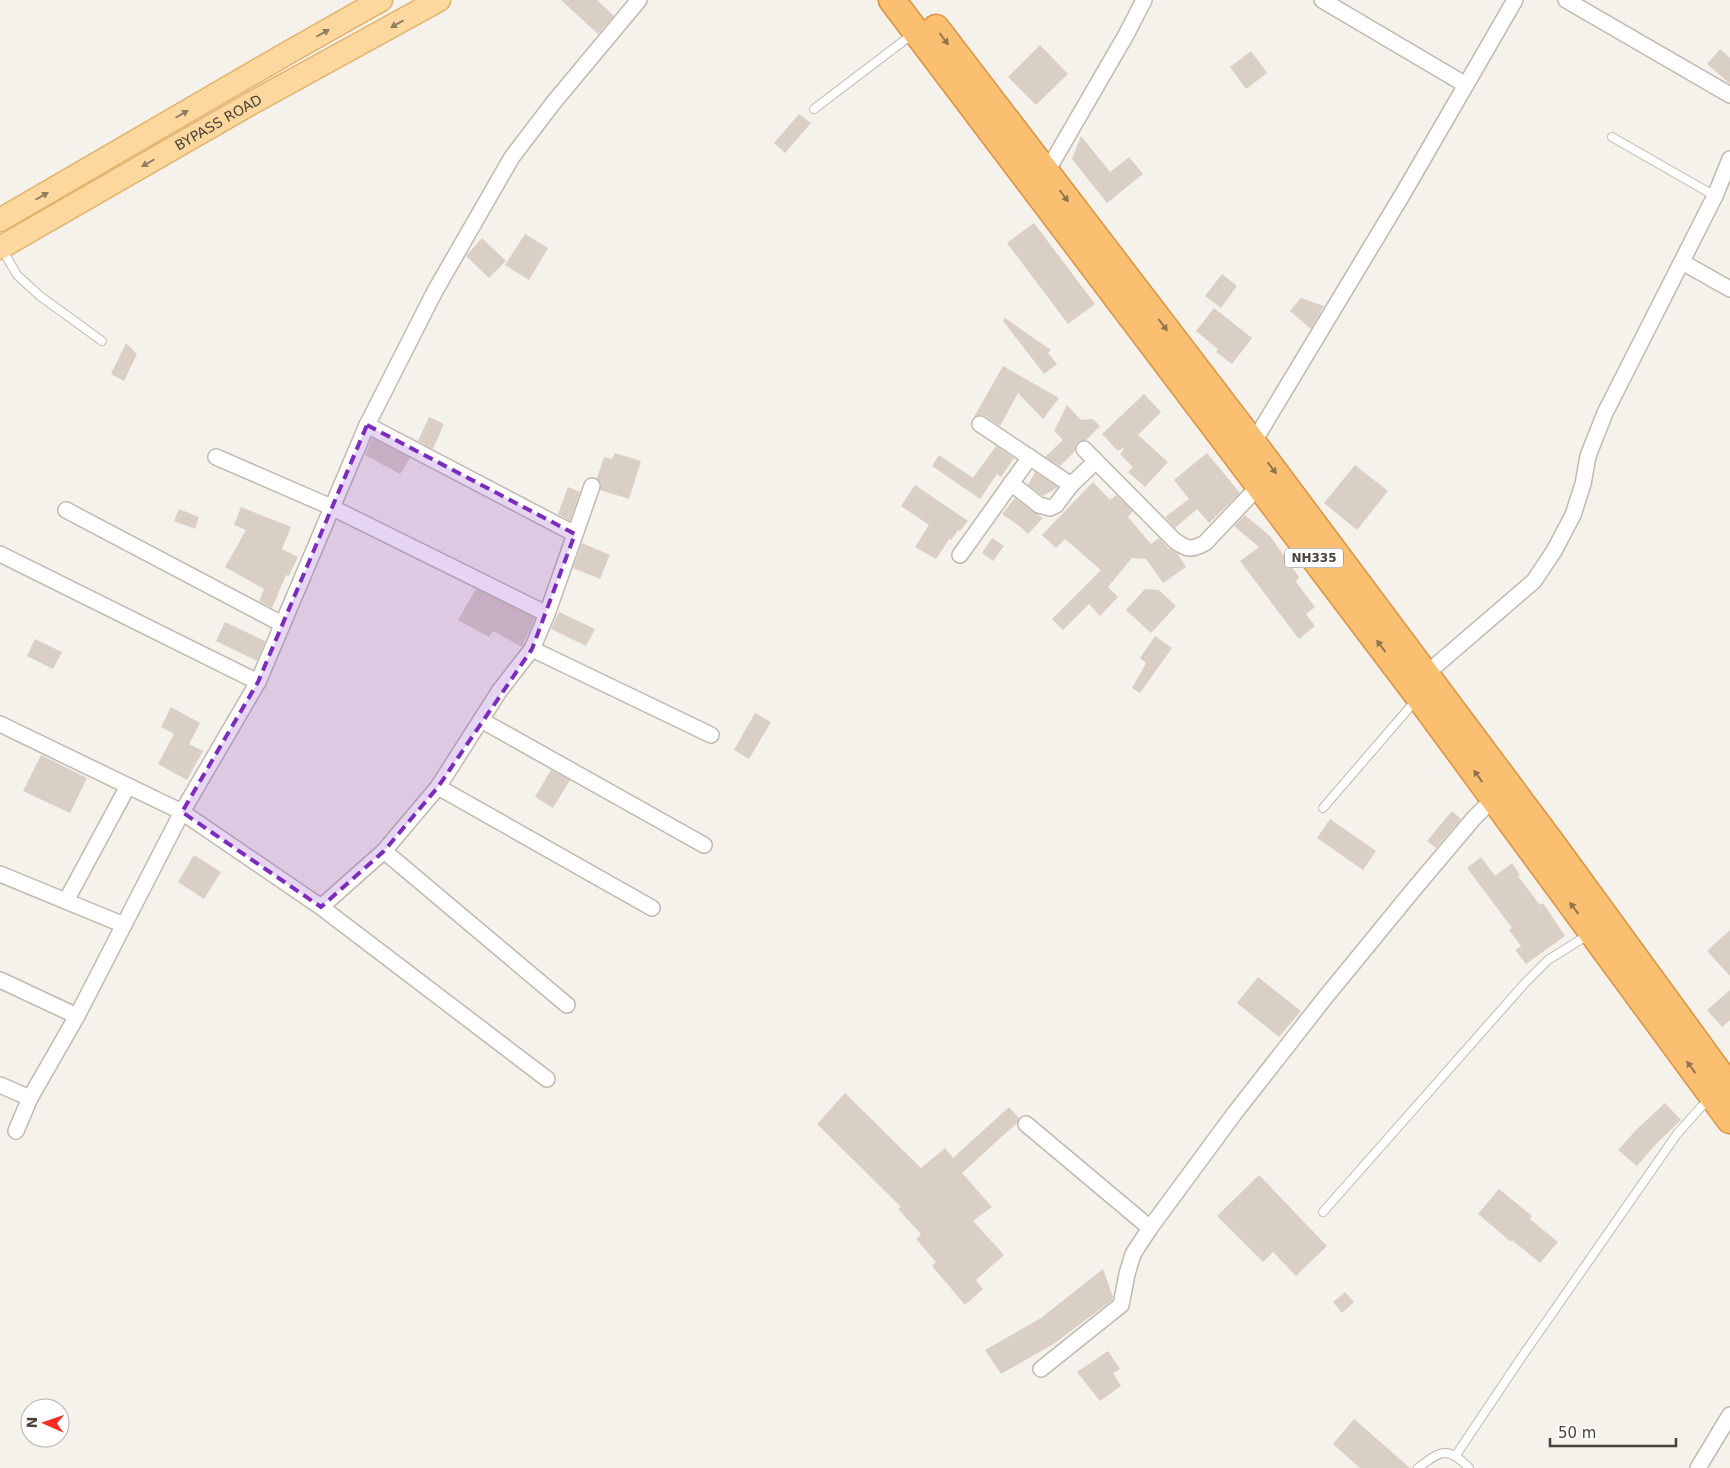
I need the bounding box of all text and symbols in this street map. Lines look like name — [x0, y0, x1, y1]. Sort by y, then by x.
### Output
one-way arrow — [390, 19, 403, 28]
one-way arrow — [317, 28, 330, 37]
one-way arrow — [939, 32, 949, 46]
street label: BYPASS ROAD — [172, 91, 265, 154]
one-way arrow — [176, 109, 189, 118]
one-way arrow — [141, 159, 156, 167]
one-way arrow — [1058, 189, 1069, 202]
one-way arrow — [36, 191, 49, 200]
one-way arrow — [1157, 318, 1168, 331]
one-way arrow — [1267, 461, 1277, 475]
road number: NH335 — [1285, 548, 1343, 568]
one-way arrow — [1375, 640, 1386, 653]
one-way arrow — [1473, 769, 1483, 783]
one-way arrow — [1569, 901, 1579, 915]
one-way arrow — [1686, 1060, 1696, 1074]
north arrow — [20, 1398, 70, 1448]
text: N — [24, 1416, 40, 1429]
scale bar — [1550, 1416, 1676, 1448]
text: 50 m — [1558, 1424, 1596, 1442]

